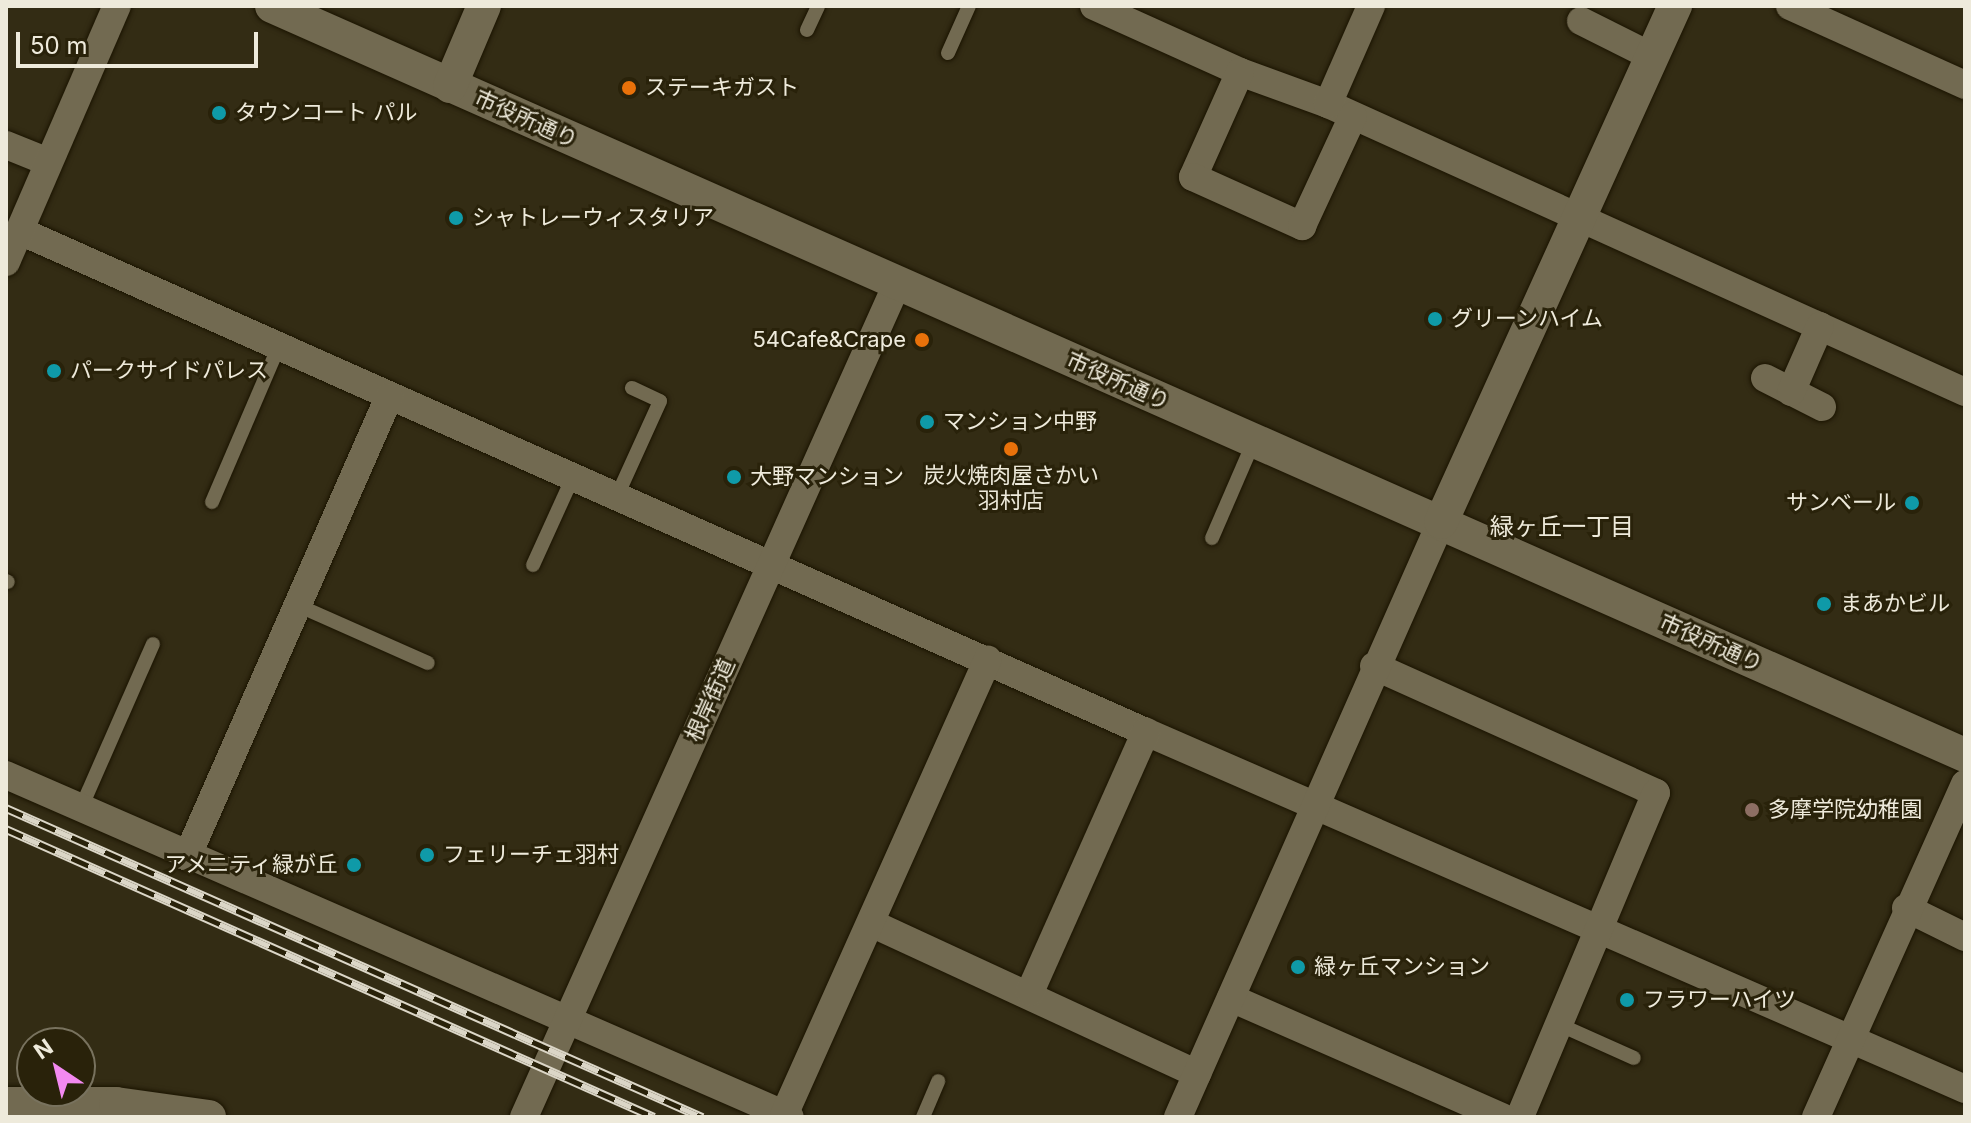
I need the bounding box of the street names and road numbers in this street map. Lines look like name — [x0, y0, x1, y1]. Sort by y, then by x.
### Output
street label: 市役所通り — [470, 85, 582, 153]
street label: 市役所通り — [1062, 347, 1174, 415]
street label: 市役所通り — [1655, 609, 1767, 677]
street label: 根岸街道 — [680, 654, 740, 746]

